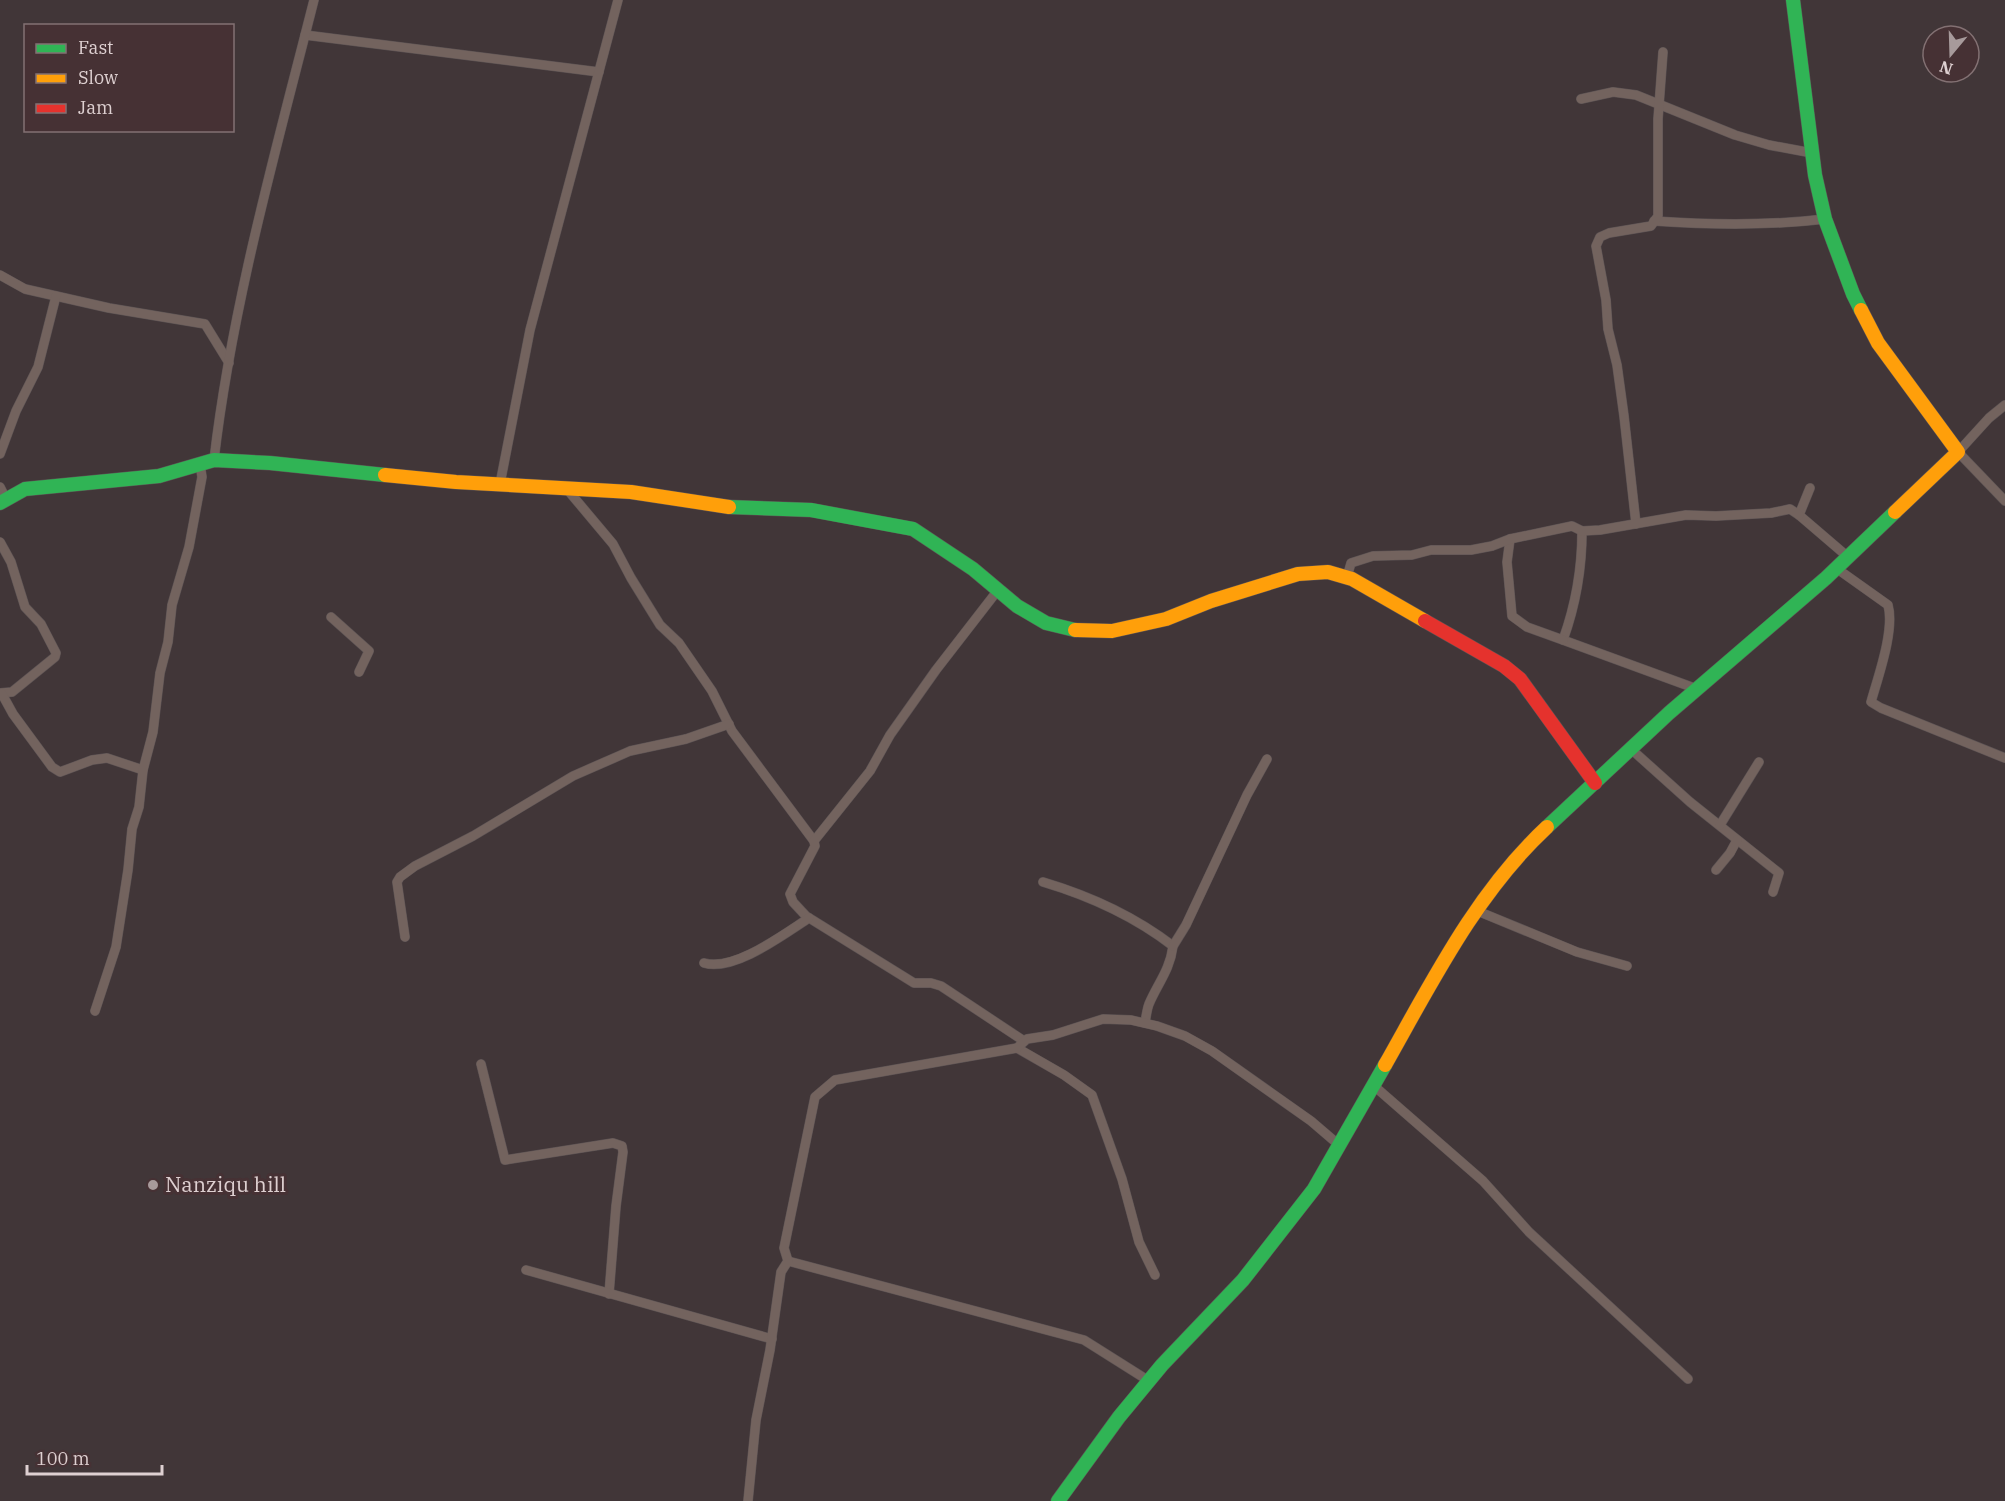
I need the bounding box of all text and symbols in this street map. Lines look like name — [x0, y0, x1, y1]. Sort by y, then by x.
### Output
legend — [24, 24, 234, 132]
north arrow — [1921, 24, 1981, 84]
text: Fast — [78, 36, 113, 59]
text: N — [1937, 57, 1955, 80]
text: Slow — [78, 66, 118, 89]
text: Jam — [78, 96, 113, 119]
place label: Nanziqu hill — [165, 1170, 286, 1198]
marker: Nanziqu hill — [146, 1178, 160, 1192]
scale bar — [27, 1438, 162, 1476]
text: 100 m — [36, 1447, 90, 1470]

